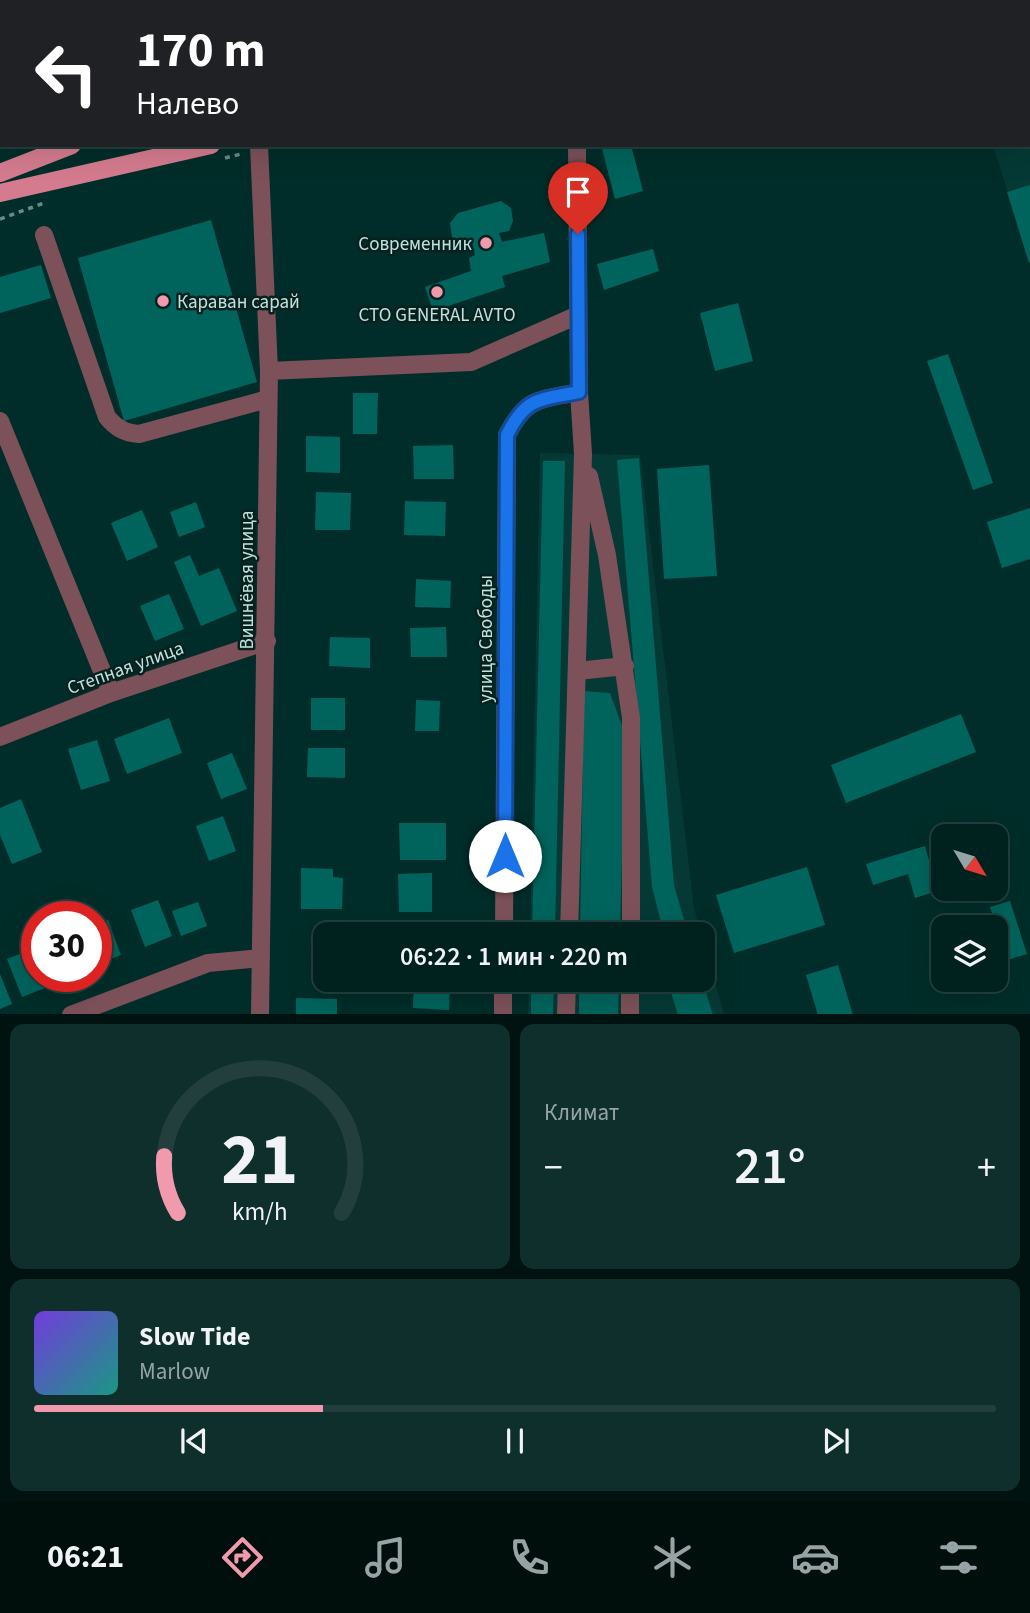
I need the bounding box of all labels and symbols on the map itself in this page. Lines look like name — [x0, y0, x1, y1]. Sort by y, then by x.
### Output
pin — [548, 162, 608, 234]
place label: Современник — [358, 231, 473, 258]
marker: Современник — [478, 235, 494, 251]
marker: СТО GENERAL AVTO — [429, 284, 445, 300]
place label: Караван сарай — [177, 289, 300, 316]
marker: Караван сарай — [155, 293, 171, 309]
place label: СТО GENERAL AVTO — [359, 302, 516, 329]
street label: Вишнёвая улица — [234, 511, 261, 649]
street label: улица Свободы — [473, 575, 500, 703]
street label: Степная улица — [63, 635, 188, 702]
position arrow — [468, 819, 542, 893]
north arrow — [931, 824, 1008, 901]
speed limit sign: 30 — [21, 901, 112, 992]

